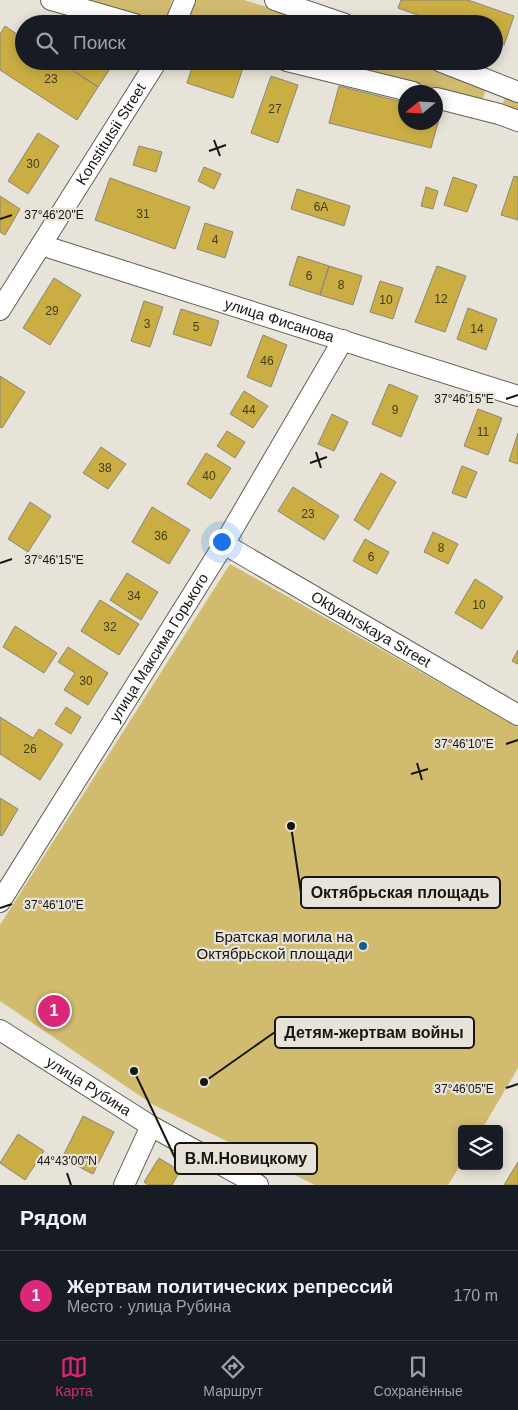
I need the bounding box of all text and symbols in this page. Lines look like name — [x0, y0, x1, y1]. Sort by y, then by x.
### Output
search box — [15, 15, 503, 70]
icon: search — [33, 29, 61, 57]
text: Поиск — [73, 32, 126, 53]
house number: 23 — [44, 72, 58, 86]
street label: Konstitutsii Street — [72, 79, 149, 188]
north arrow — [398, 85, 443, 130]
house number: 27 — [268, 102, 282, 116]
house number: 30 — [26, 157, 40, 171]
house number: 6А — [314, 200, 328, 214]
house number: 31 — [136, 207, 150, 221]
text: 37°46'20"E — [24, 208, 84, 222]
house number: 4 — [212, 233, 219, 247]
house number: 6 — [306, 269, 313, 283]
house number: 8 — [338, 278, 345, 292]
house number: 12 — [434, 292, 448, 306]
house number: 10 — [379, 293, 393, 307]
street label: улица Фисанова — [223, 295, 337, 345]
house number: 29 — [45, 304, 59, 318]
house number: 3 — [144, 317, 151, 331]
house number: 5 — [193, 320, 200, 334]
house number: 14 — [470, 322, 484, 336]
house number: 46 — [260, 354, 274, 368]
text: 37°46'15"E — [434, 392, 494, 406]
house number: 44 — [242, 403, 256, 417]
house number: 9 — [392, 403, 399, 417]
house number: 11 — [477, 425, 490, 439]
house number: 38 — [98, 461, 112, 475]
house number: 40 — [202, 469, 216, 483]
house number: 23 — [301, 507, 315, 521]
house number: 36 — [154, 529, 168, 543]
your location — [209, 529, 235, 555]
house number: 8 — [438, 541, 445, 555]
house number: 6 — [368, 550, 375, 564]
text: 37°46'15"E — [24, 553, 84, 567]
street label: улица Максима Горького — [106, 570, 212, 725]
street label: Oktyabrskaya Street — [308, 588, 435, 671]
house number: 34 — [127, 589, 141, 603]
house number: 10 — [472, 598, 486, 612]
house number: 32 — [103, 620, 117, 634]
house number: 30 — [79, 674, 93, 688]
text: 37°46'10"E — [434, 737, 494, 751]
house number: 26 — [23, 742, 37, 756]
callout: Октябрьская площадь — [301, 877, 500, 908]
text: Октябрьская площадь — [311, 884, 490, 901]
text: 37°46'10"E — [24, 898, 84, 912]
place label: Братская могила на Октябрьской площади — [197, 928, 354, 962]
marker: Братская могила на Октябрьской площади — [357, 940, 369, 952]
pin: 1 — [38, 992, 70, 1030]
callout: Детям-жертвам войны — [275, 1017, 474, 1048]
text: Детям-жертвам войны — [284, 1024, 464, 1041]
street label: улица Рубина — [43, 1053, 135, 1119]
text: 37°46'05"E — [434, 1082, 494, 1096]
map controls — [458, 1125, 503, 1170]
button: layers — [458, 1125, 503, 1170]
callout: В.М.Новицкому — [175, 1143, 317, 1174]
text: В.М.Новицкому — [185, 1150, 307, 1167]
text: 44°43'00"N — [37, 1154, 97, 1168]
text: Рядом — [20, 1206, 87, 1229]
text: Жертвам политических репрессий — [67, 1276, 393, 1297]
text: 1 — [32, 1287, 40, 1304]
text: 170 m — [454, 1287, 498, 1304]
text: Место · улица Рубина — [67, 1298, 231, 1315]
tab: Карта — [55, 1353, 93, 1399]
tab: Маршрут — [203, 1353, 263, 1399]
tab: Сохранённые — [374, 1353, 463, 1399]

